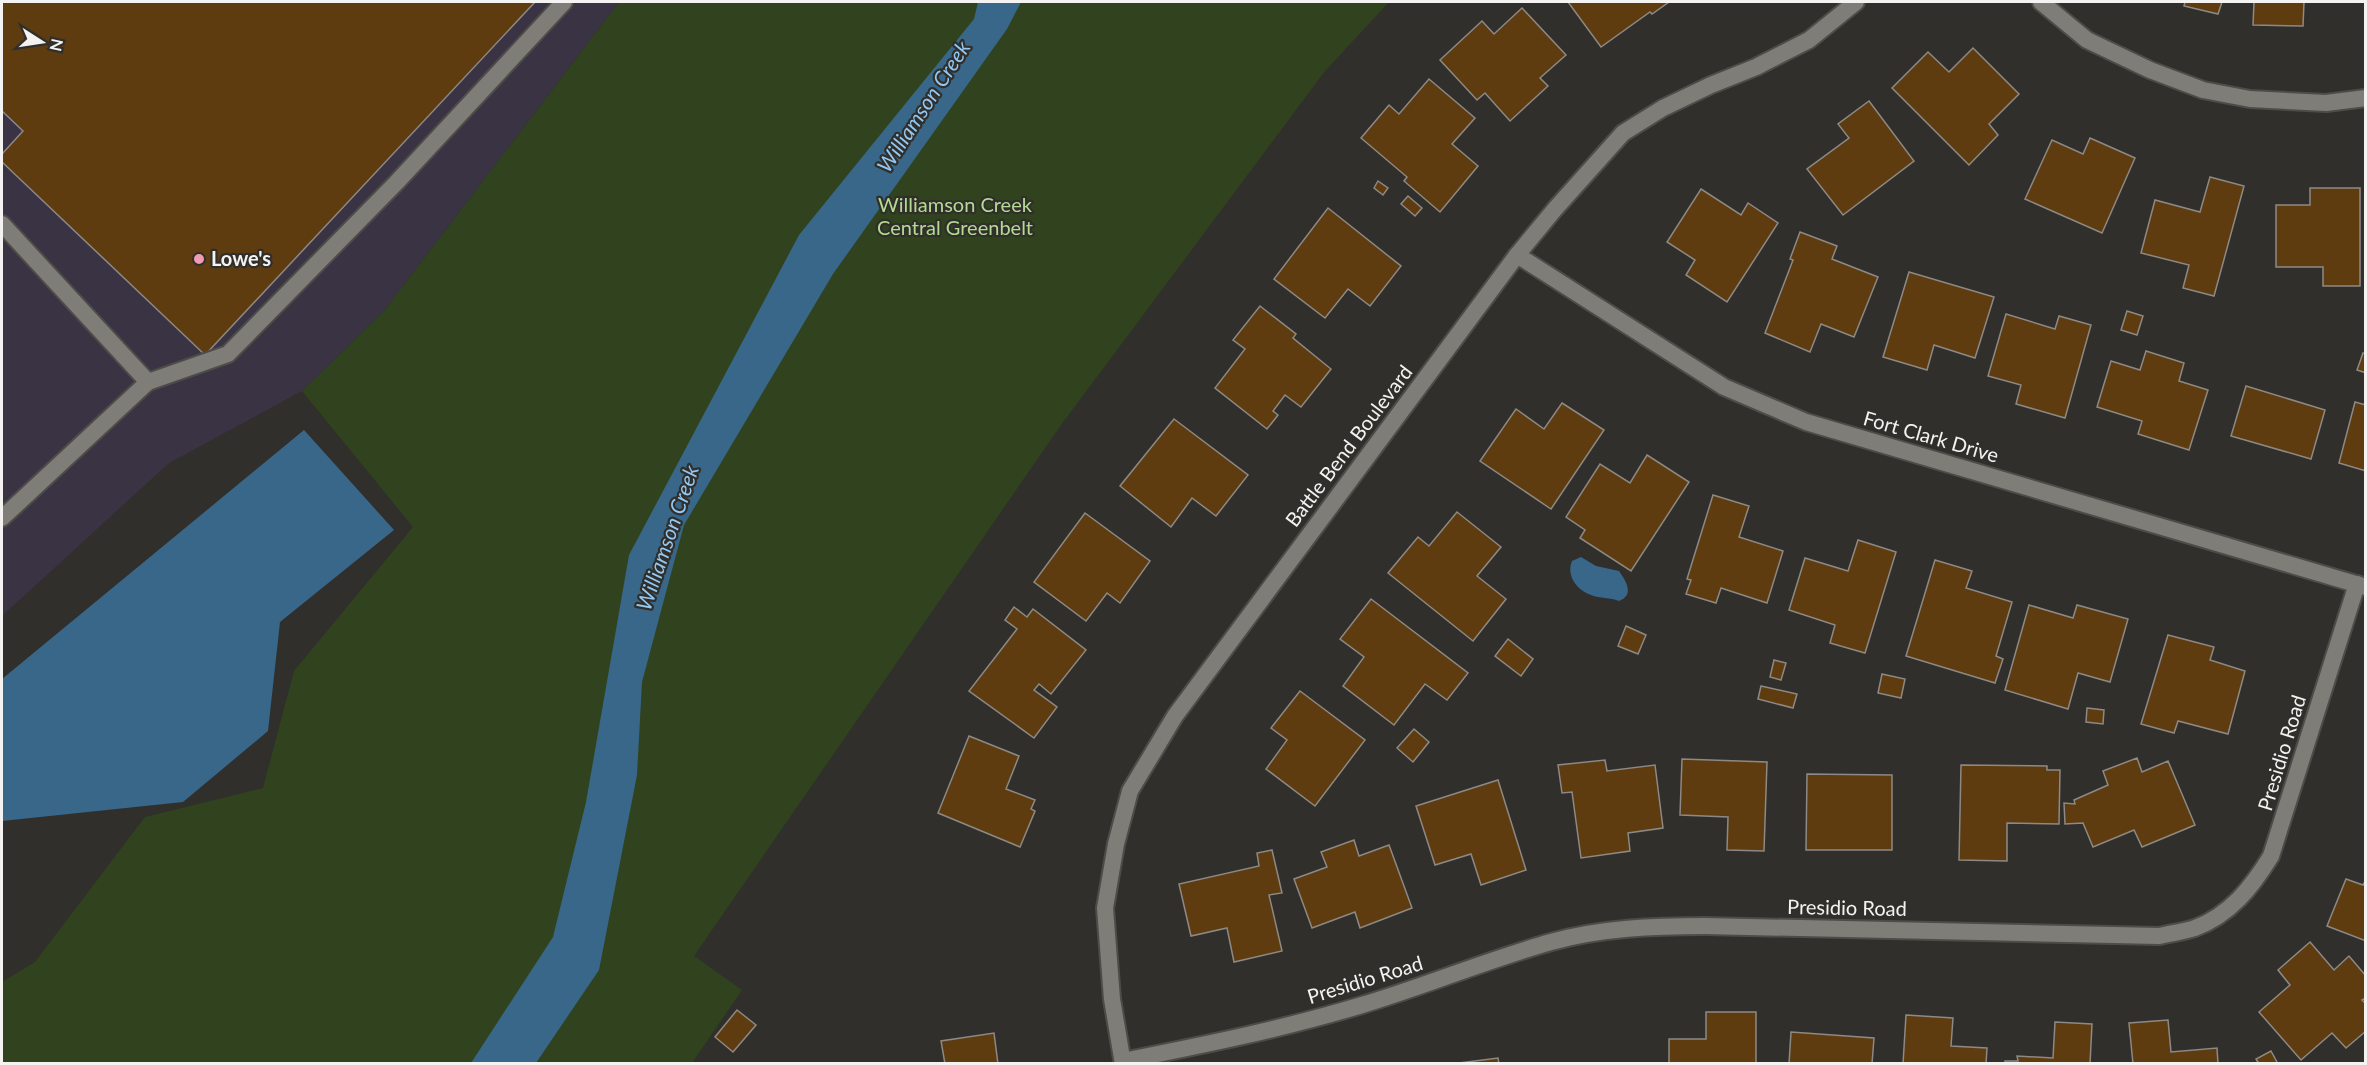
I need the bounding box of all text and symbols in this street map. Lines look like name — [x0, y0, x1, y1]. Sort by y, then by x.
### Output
north arrow — [12, 12, 72, 72]
water label: Williamson Creek — [871, 35, 975, 177]
text: N — [47, 37, 68, 53]
park label: Williamson Creek Central Greenbelt — [877, 192, 1033, 239]
place label: Lowe's — [211, 246, 271, 270]
marker: Lowe's — [192, 252, 206, 266]
street label: Battle Bend Boulevard — [1280, 360, 1417, 531]
street label: Fort Clark Drive — [1861, 405, 2002, 467]
water label: Williamson Creek — [630, 461, 703, 613]
street label: Presidio Road — [2252, 692, 2310, 813]
street label: Presidio Road — [1787, 894, 1907, 920]
street label: Presidio Road — [1304, 950, 1425, 1008]

